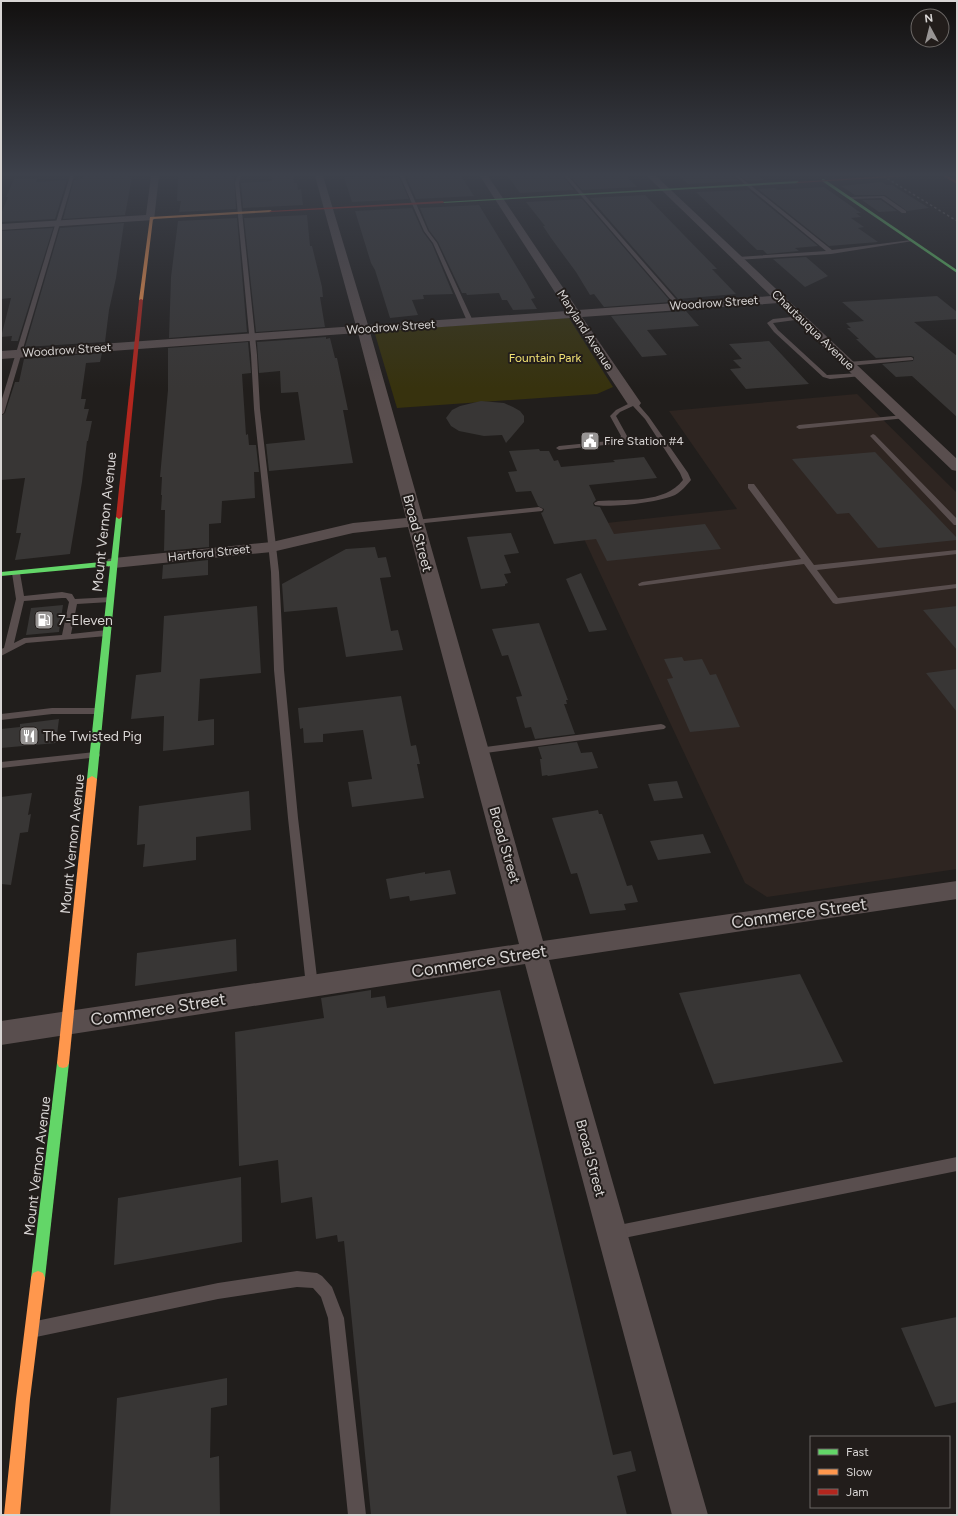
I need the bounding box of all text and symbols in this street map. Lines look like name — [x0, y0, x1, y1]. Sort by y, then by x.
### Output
north arrow — [910, 8, 950, 48]
text: N — [924, 12, 934, 26]
street label: Maryland Avenue — [554, 287, 616, 373]
street label: Chautauqua Avenue — [769, 287, 857, 373]
street label: Woodrow Street — [669, 293, 759, 313]
street label: Woodrow Street — [346, 317, 436, 337]
street label: Woodrow Street — [22, 340, 112, 360]
park label: Fountain Park — [509, 351, 582, 365]
public building icon: Fire Station #4 — [579, 430, 601, 452]
place label: Fire Station #4 — [604, 434, 684, 448]
street label: Mount Vernon Avenue — [89, 451, 120, 593]
street label: Broad Street — [399, 493, 436, 574]
street label: Hartford Street — [167, 542, 251, 564]
fuel station icon: 7-Eleven — [33, 609, 55, 631]
place label: 7-Eleven — [58, 612, 113, 629]
restaurant icon: The Twisted Pig — [18, 725, 40, 747]
place label: The Twisted Pig — [43, 728, 142, 745]
street label: Mount Vernon Avenue — [57, 773, 88, 915]
street label: Broad Street — [485, 805, 524, 886]
street label: Commerce Street — [730, 894, 868, 932]
street label: Commerce Street — [410, 940, 548, 982]
street label: Commerce Street — [89, 988, 227, 1030]
street label: Mount Vernon Avenue — [21, 1095, 55, 1237]
street label: Broad Street — [572, 1118, 609, 1199]
legend — [810, 1436, 950, 1508]
text: Fast — [846, 1445, 869, 1459]
text: Slow — [846, 1465, 873, 1479]
text: Jam — [846, 1485, 869, 1499]

